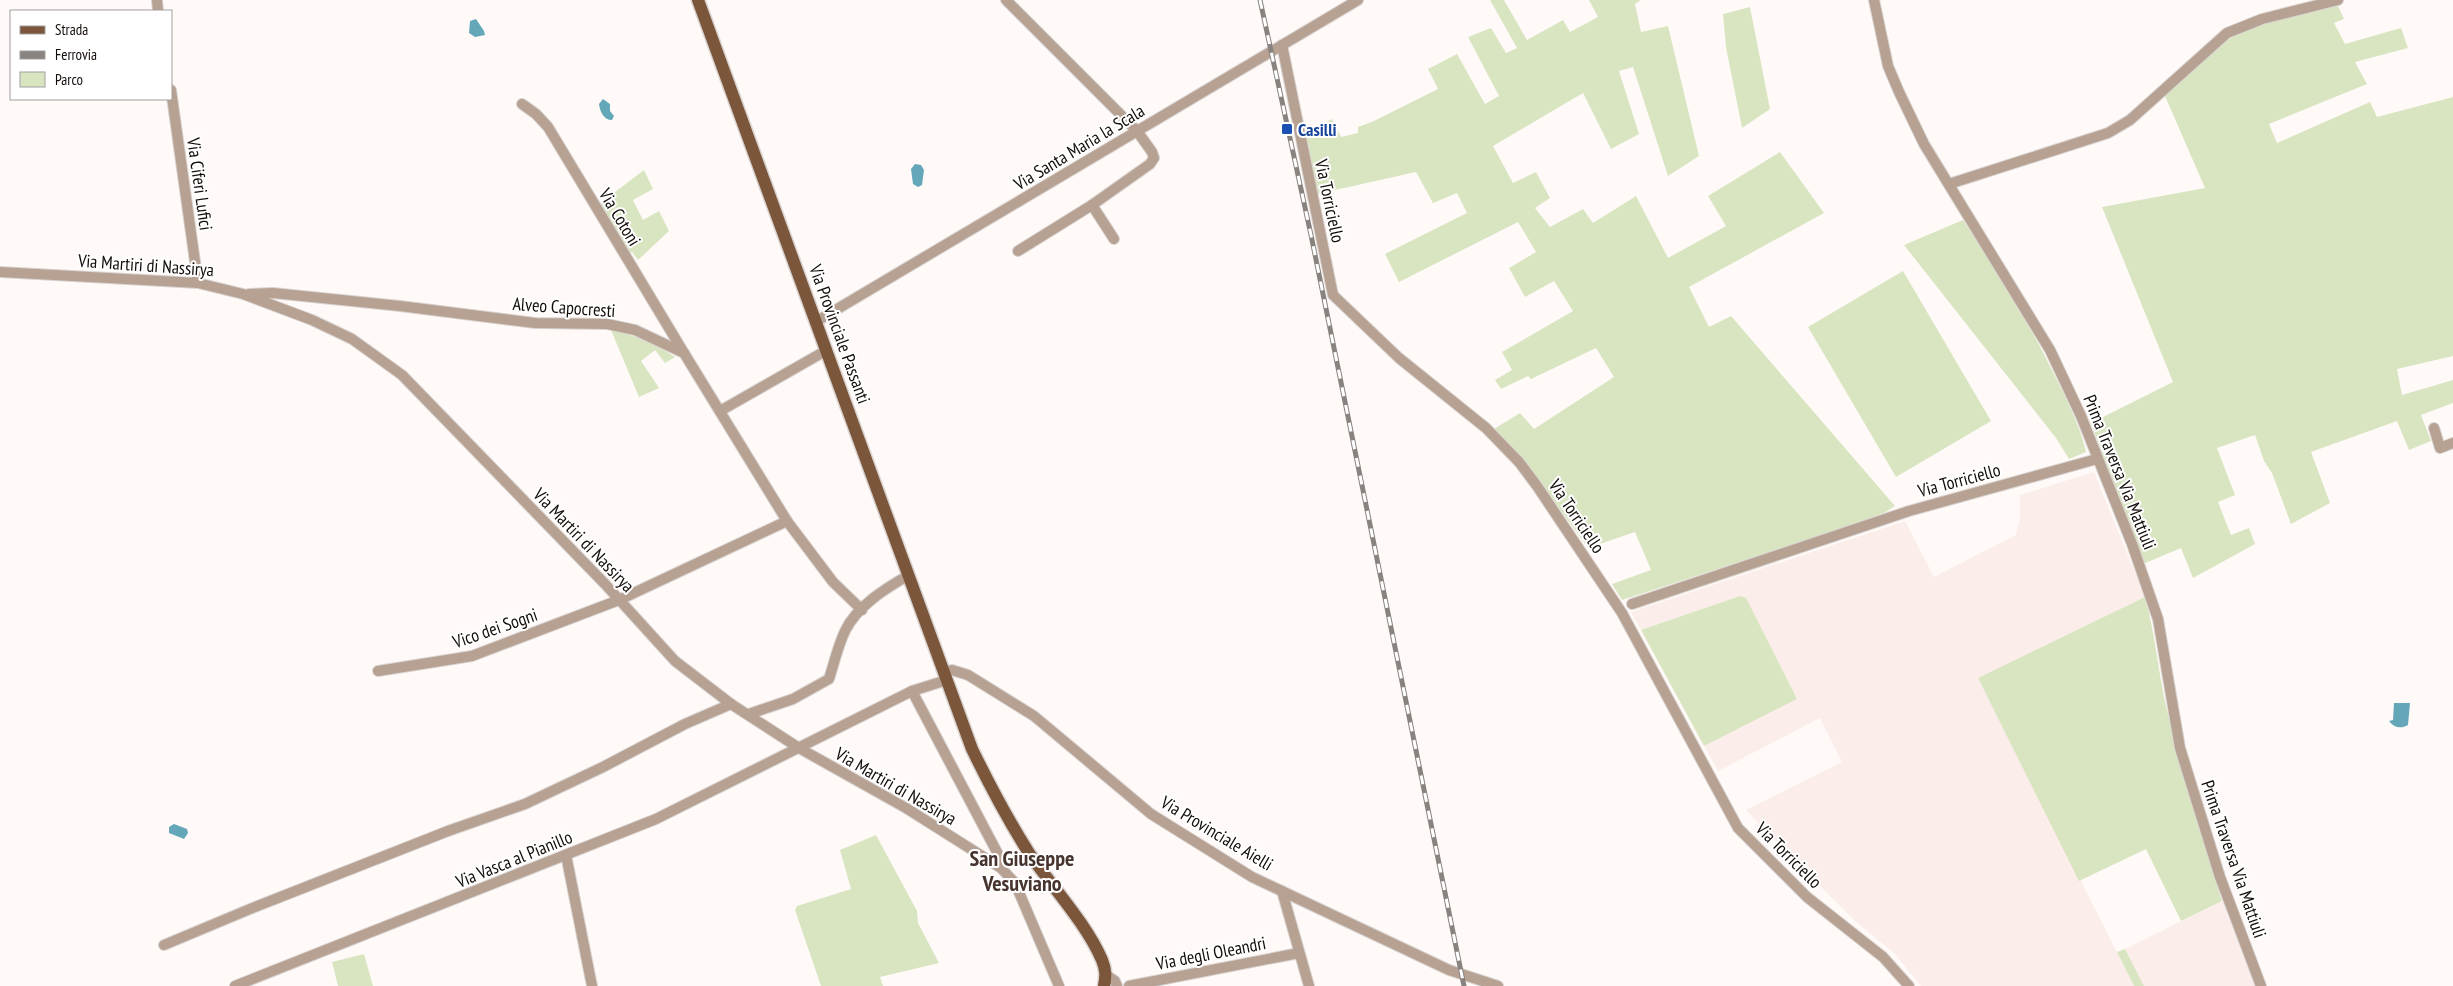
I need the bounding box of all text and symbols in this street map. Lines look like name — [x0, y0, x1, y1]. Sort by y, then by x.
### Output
legend — [10, 10, 172, 100]
text: Strada — [55, 20, 88, 39]
text: Ferrovia — [55, 45, 97, 64]
text: Parco — [55, 70, 83, 89]
street label: Via Santa Maria la Scala — [1009, 99, 1149, 196]
place label: Casilli — [1298, 118, 1337, 141]
marker: Casilli — [1280, 122, 1294, 136]
street label: Via Ciferi Lufici — [182, 135, 218, 232]
street label: Via Torriciello — [1310, 156, 1350, 245]
street label: Via Cotoni — [593, 183, 646, 250]
street label: Via Martiri di Nassirya — [76, 249, 215, 281]
street label: Via Provinciale Passanti — [804, 260, 876, 407]
street label: Alveo Capocresti — [512, 292, 616, 322]
street label: Prima Traversa Via Mattiuli — [2078, 391, 2162, 553]
street label: Via Torriciello — [1914, 458, 2003, 502]
street label: Via Torriciello — [1543, 474, 1610, 558]
street label: Via Martiri di Nassirya — [528, 482, 640, 597]
street label: Vico dei Sogni — [449, 603, 540, 654]
street label: Via Martiri di Nassirya — [830, 741, 961, 830]
street label: Prima Traversa Via Mattiuli — [2196, 777, 2272, 941]
street label: Via Provinciale Aielli — [1156, 790, 1277, 876]
street label: Via Torriciello — [1750, 816, 1827, 893]
street label: Via Vasca al Pianillo — [451, 825, 576, 893]
district label: San Giuseppe Vesuviano — [970, 844, 1074, 897]
street label: Via degli Oleandri — [1153, 931, 1268, 975]

